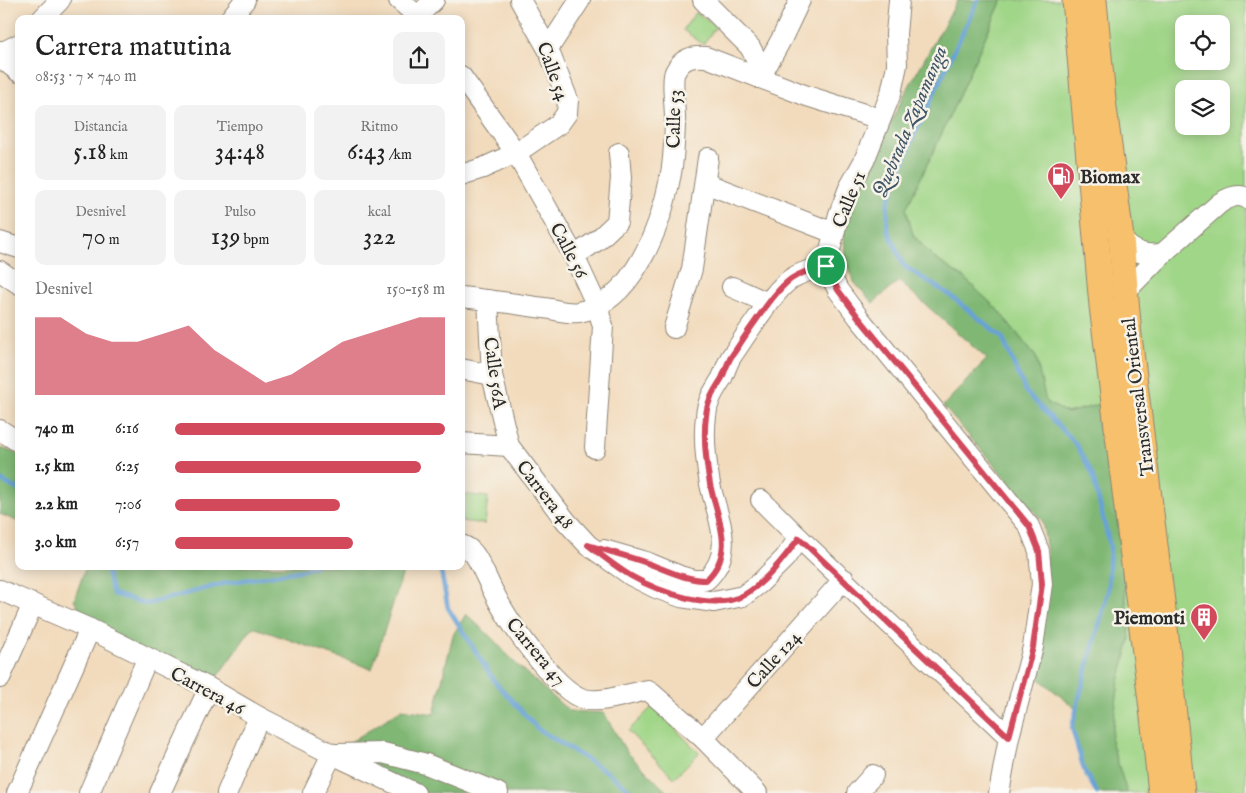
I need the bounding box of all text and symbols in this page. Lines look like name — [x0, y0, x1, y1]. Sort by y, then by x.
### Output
map controls — [1175, 15, 1230, 135]
button: locate — [1175, 15, 1230, 70]
text: Carrera matutina — [35, 30, 231, 65]
button: share — [393, 32, 445, 84]
street label: Calle 54 — [530, 39, 574, 105]
water label: Quebrada Zapamanga — [867, 42, 954, 201]
text: 08:53 · 7 × 740 m — [35, 67, 137, 87]
button: layers — [1175, 80, 1230, 135]
street label: Calle 53 — [662, 89, 688, 149]
text: Distancia — [74, 118, 128, 136]
text: Tiempo — [217, 118, 263, 136]
text: Ritmo — [361, 118, 398, 136]
text: 5.18 — [73, 136, 107, 168]
text: 34:48 — [215, 136, 265, 168]
text: 6:43 — [347, 136, 386, 168]
text: km — [107, 146, 128, 164]
text: /km — [386, 146, 412, 164]
fuel station icon: Biomax — [1046, 161, 1076, 200]
place label: Biomax — [1080, 166, 1141, 190]
street label: Calle 51 — [828, 168, 872, 232]
text: Desnivel — [76, 203, 126, 221]
text: Pulso — [224, 203, 256, 221]
text: kcal — [368, 203, 391, 221]
street label: Calle 56 — [544, 219, 593, 284]
text: 70 — [82, 221, 106, 253]
text: 139 — [211, 221, 240, 253]
text: 322 — [363, 221, 396, 253]
text: m — [106, 231, 120, 249]
text: bpm — [240, 231, 269, 249]
pin — [805, 245, 847, 287]
icon: arrive — [812, 252, 840, 280]
text: Desnivel — [35, 280, 92, 300]
text: 150–158 m — [386, 280, 445, 300]
street label: Transversal Oriental — [1117, 316, 1161, 477]
street label: Calle 56A — [477, 336, 511, 412]
text: 740 m — [35, 419, 74, 439]
text: 6:16 — [115, 419, 139, 439]
street label: Carrera 48 — [510, 456, 579, 534]
text: 1.5 km — [35, 457, 75, 477]
text: 6:25 — [115, 457, 139, 477]
text: 2.2 km — [35, 495, 78, 515]
text: 7:06 — [115, 495, 141, 515]
text: 3.0 km — [35, 533, 77, 553]
text: 6:57 — [115, 533, 139, 553]
building icon: Piemonti — [1189, 602, 1219, 641]
place label: Piemonti — [1114, 607, 1185, 631]
street label: Carrera 47 — [500, 613, 571, 691]
street label: Calle 124 — [742, 626, 807, 694]
street label: Carrera 46 — [166, 662, 249, 722]

